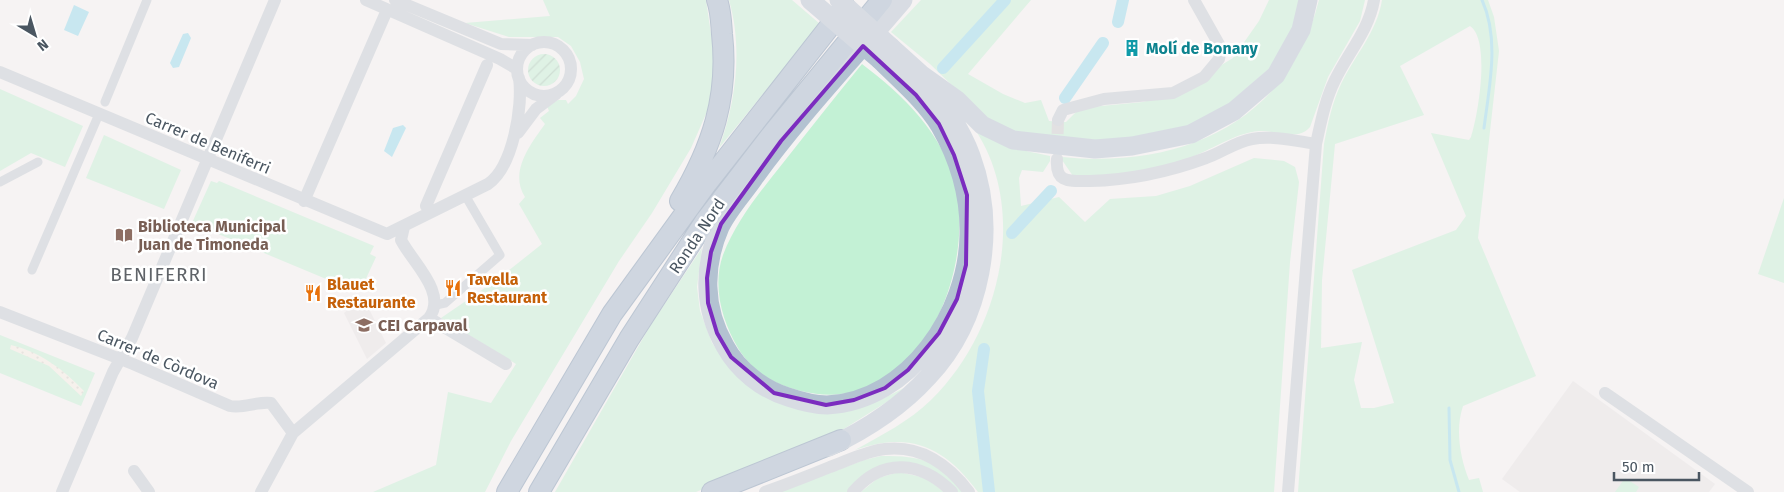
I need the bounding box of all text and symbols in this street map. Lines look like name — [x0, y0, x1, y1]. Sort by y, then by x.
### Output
north arrow — [10, 10, 60, 60]
text: N — [34, 35, 52, 54]
building icon: Molí de Bonany — [1122, 38, 1142, 58]
place label: Molí de Bonany — [1146, 39, 1259, 58]
street label: Carrer de Beniferri — [143, 108, 273, 178]
street label: Ronda Nord — [665, 195, 729, 277]
place label: Biblioteca Municipal Juan de Timoneda — [137, 217, 286, 254]
library icon: Biblioteca Municipal Juan de Timoneda — [114, 225, 134, 245]
district label: BENIFERRI — [110, 263, 208, 286]
place label: Tavella Restaurant — [467, 270, 548, 307]
place label: Blauet Restaurante — [327, 275, 416, 312]
restaurant icon: Tavella Restaurant — [443, 278, 463, 298]
restaurant icon: Blauet Restaurante — [303, 283, 323, 303]
school or university icon: CEI Carpaval — [354, 315, 374, 335]
place label: CEI Carpaval — [378, 316, 468, 335]
street label: Carrer de Còrdova — [95, 325, 221, 393]
scale bar — [1614, 450, 1699, 482]
text: 50 m — [1622, 458, 1655, 476]

